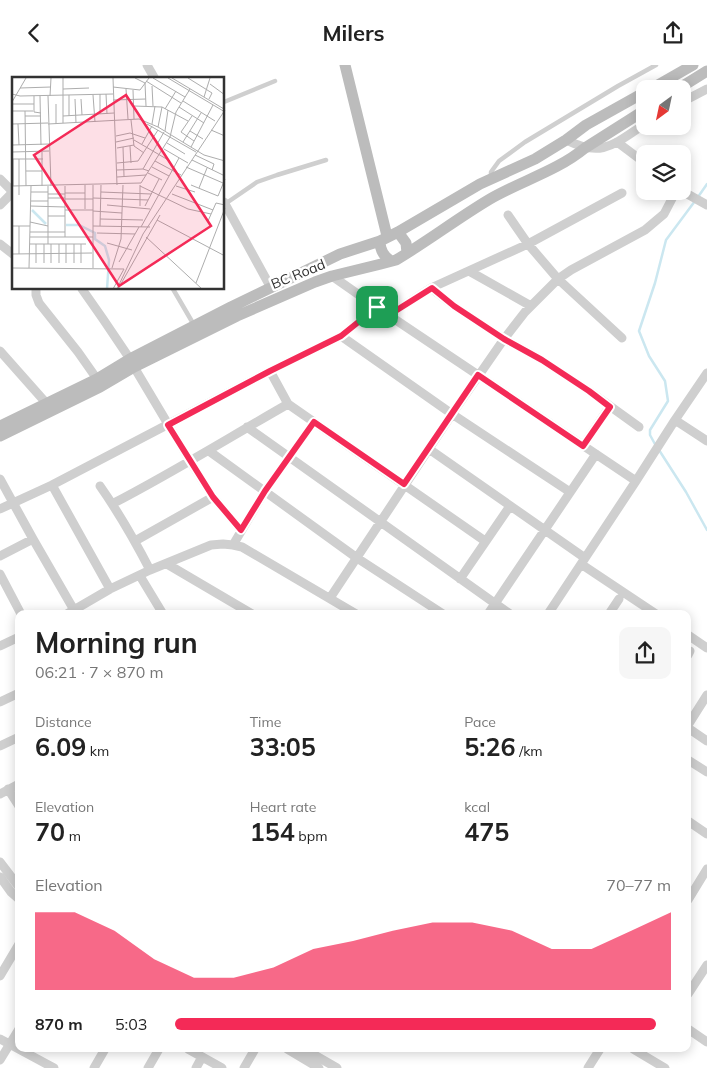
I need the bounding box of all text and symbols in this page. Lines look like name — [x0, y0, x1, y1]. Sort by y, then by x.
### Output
icon: back — [20, 19, 48, 47]
text: Milers — [322, 19, 385, 47]
icon: share — [659, 19, 687, 47]
inset map — [12, 77, 225, 290]
north arrow — [636, 80, 691, 135]
map controls — [636, 80, 691, 200]
button: layers — [636, 145, 691, 200]
street label: BC Road — [268, 255, 328, 293]
pin — [356, 286, 398, 328]
icon: arrive — [363, 293, 391, 321]
text: Morning run — [35, 625, 198, 660]
button: share — [619, 627, 671, 679]
text: 06:21 · 7 × 870 m — [35, 662, 164, 682]
text: Distance — [35, 713, 92, 731]
text: Time — [250, 713, 281, 731]
text: Pace — [464, 713, 496, 731]
text: 6.09 — [35, 731, 86, 762]
text: 33:05 — [250, 731, 316, 762]
text: 5:26 — [464, 731, 516, 762]
text: km — [86, 742, 109, 760]
text: /km — [516, 742, 543, 760]
text: Elevation — [35, 798, 94, 816]
text: Heart rate — [250, 798, 316, 816]
text: kcal — [464, 798, 490, 816]
text: 70 — [35, 816, 65, 847]
text: 154 — [250, 816, 295, 847]
text: 475 — [464, 816, 509, 847]
text: m — [65, 827, 81, 845]
text: bpm — [295, 827, 327, 845]
text: Elevation — [35, 875, 103, 895]
text: 70–77 m — [606, 875, 671, 895]
text: 870 m — [35, 1014, 83, 1034]
text: 5:03 — [115, 1014, 147, 1034]

